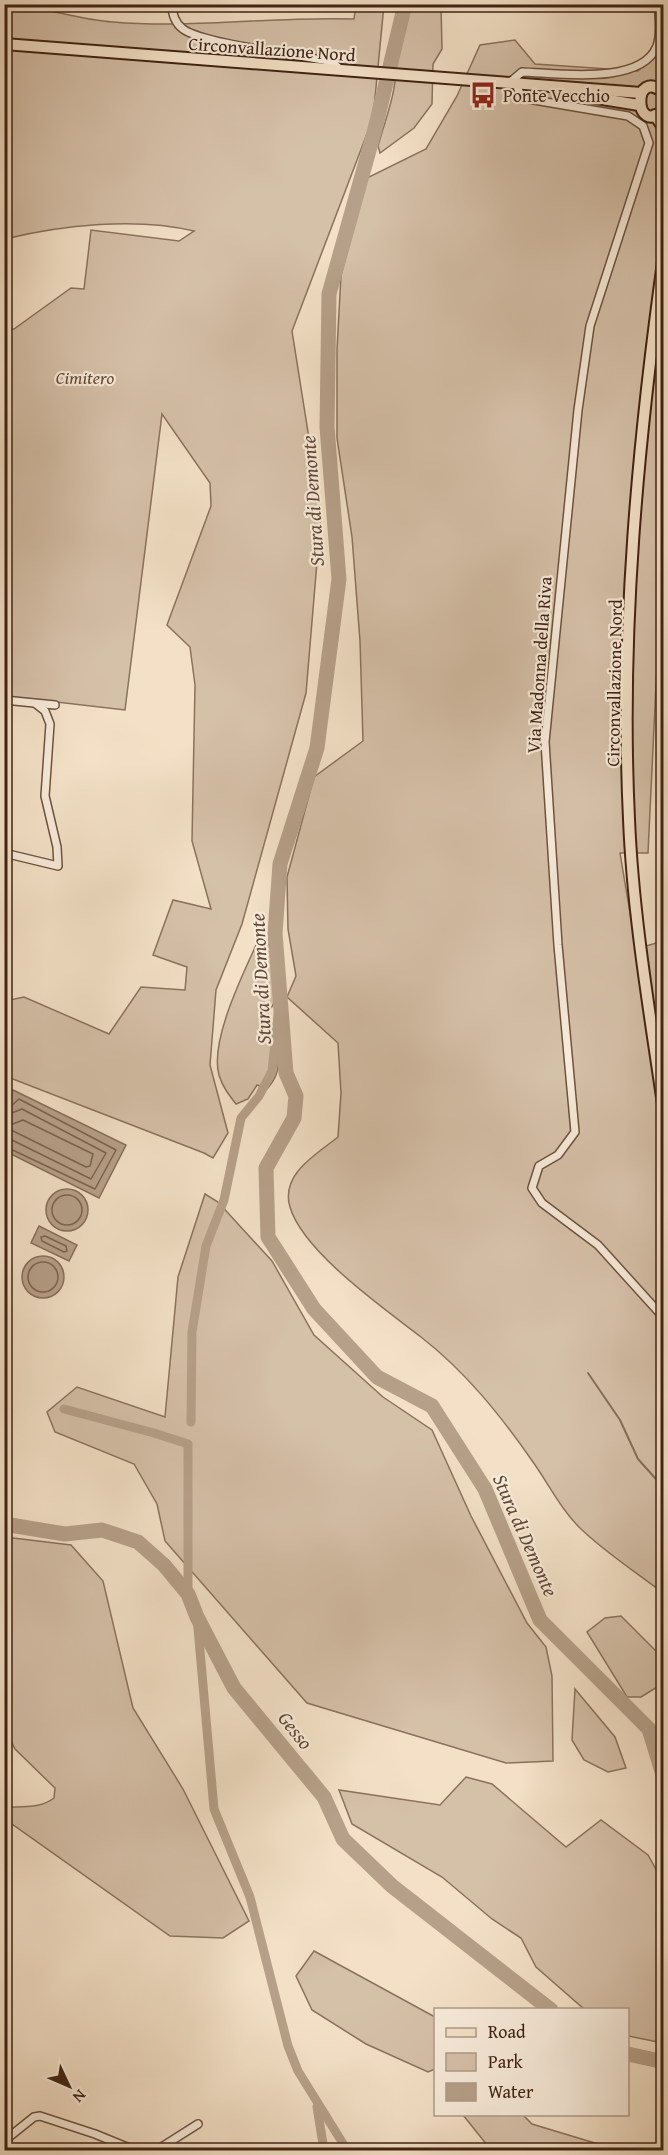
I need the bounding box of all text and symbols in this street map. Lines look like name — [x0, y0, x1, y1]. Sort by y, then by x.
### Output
street label: Circonvallazione Nord — [188, 30, 357, 68]
bus stop icon: Ponte Vecchio — [468, 80, 498, 110]
place label: Ponte Vecchio — [503, 82, 610, 109]
park label: Cimitero — [56, 364, 115, 391]
water label: Stura di Demonte — [293, 434, 331, 568]
street label: Via Madonna della Riva — [519, 575, 559, 754]
street label: Circonvallazione Nord — [599, 599, 629, 767]
water label: Stura di Demonte — [242, 913, 278, 1045]
water label: Stura di Demonte — [486, 1469, 566, 1601]
water label: Gesso — [272, 1705, 321, 1756]
legend — [434, 2008, 629, 2116]
text: Road — [488, 2018, 526, 2045]
text: Park — [488, 2048, 524, 2075]
north arrow — [39, 2056, 99, 2116]
text: Water — [488, 2078, 534, 2105]
text: N — [67, 2084, 92, 2109]

